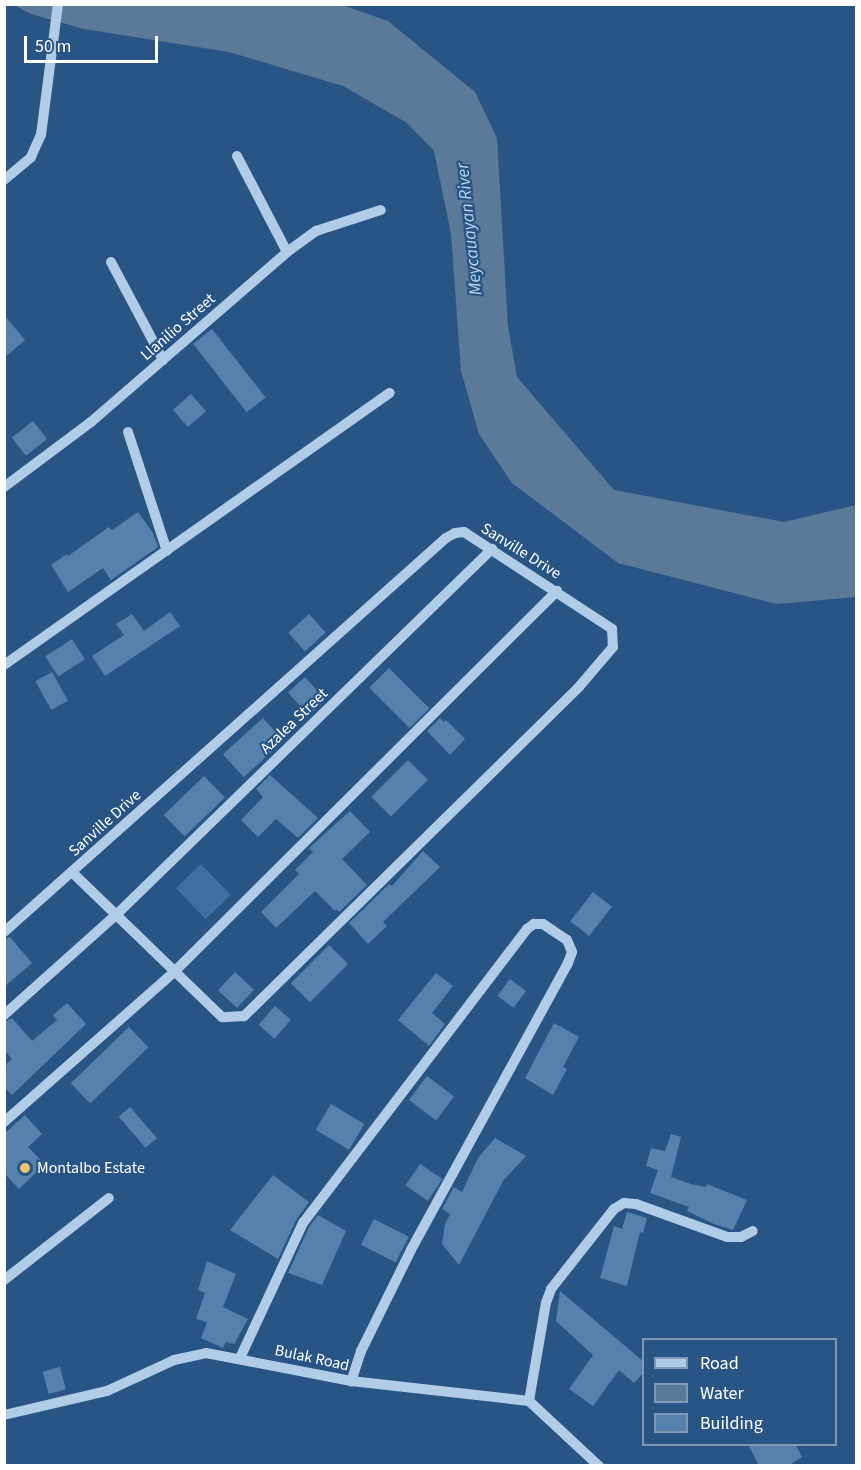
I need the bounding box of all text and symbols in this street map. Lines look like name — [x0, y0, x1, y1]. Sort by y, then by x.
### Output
scale bar — [27, 24, 160, 62]
text: 50 m — [35, 34, 71, 59]
water label: Meycauayan River — [452, 162, 488, 296]
street label: Llanilio Street — [137, 289, 219, 365]
street label: Sanville Drive — [477, 519, 565, 583]
street label: Azalea Street — [256, 684, 332, 758]
street label: Sanville Drive — [65, 786, 145, 860]
place label: Montalbo Estate — [37, 1158, 145, 1178]
marker: Montalbo Estate — [18, 1161, 32, 1175]
legend — [642, 1338, 837, 1446]
street label: Bulak Road — [273, 1341, 351, 1375]
text: Road — [700, 1351, 739, 1376]
text: Water — [700, 1381, 744, 1406]
text: Building — [700, 1411, 763, 1436]

